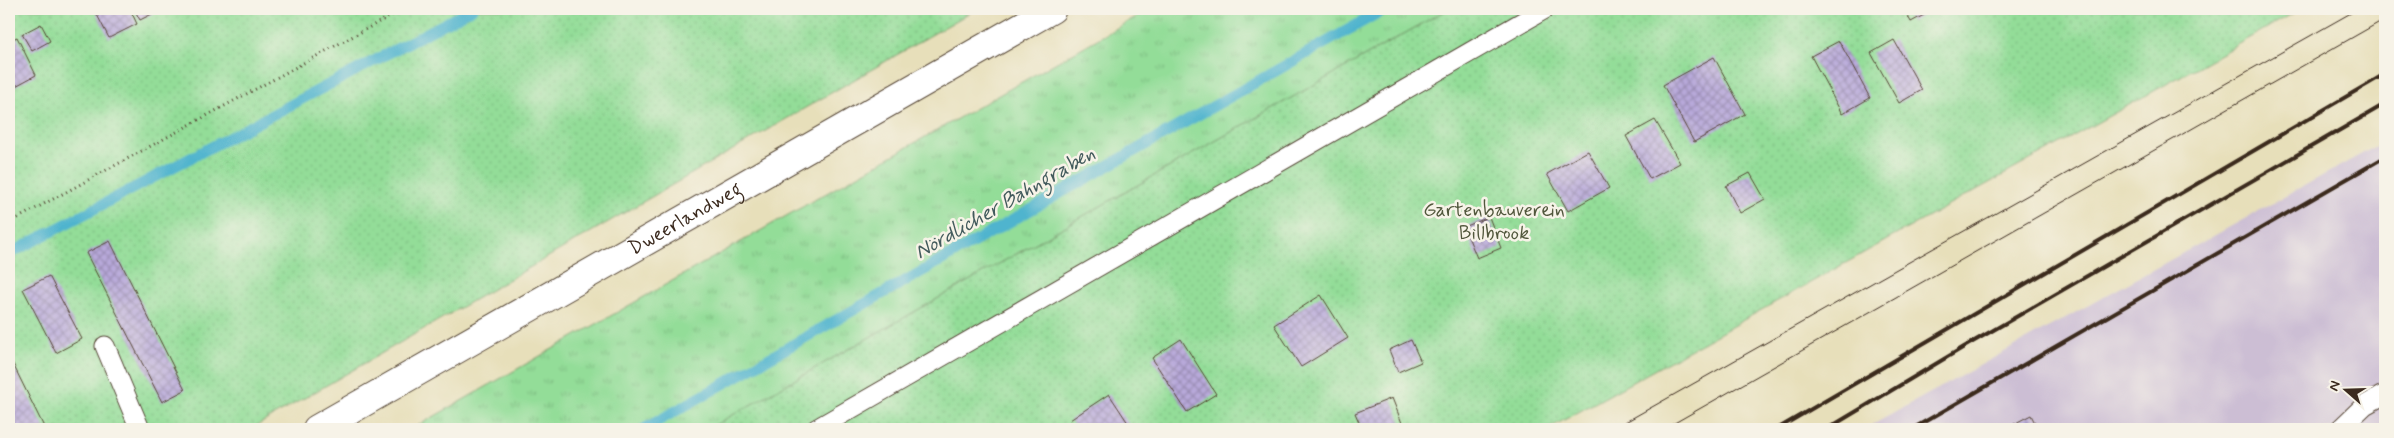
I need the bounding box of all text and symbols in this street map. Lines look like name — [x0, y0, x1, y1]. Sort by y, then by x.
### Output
water label: Nördlicher Bahngraben — [910, 140, 1101, 268]
street label: Dweerlandweg — [623, 175, 748, 262]
park label: Gartenbauverein Billbrook — [1423, 197, 1565, 247]
north arrow — [2322, 366, 2372, 416]
text: N — [2325, 378, 2345, 393]

